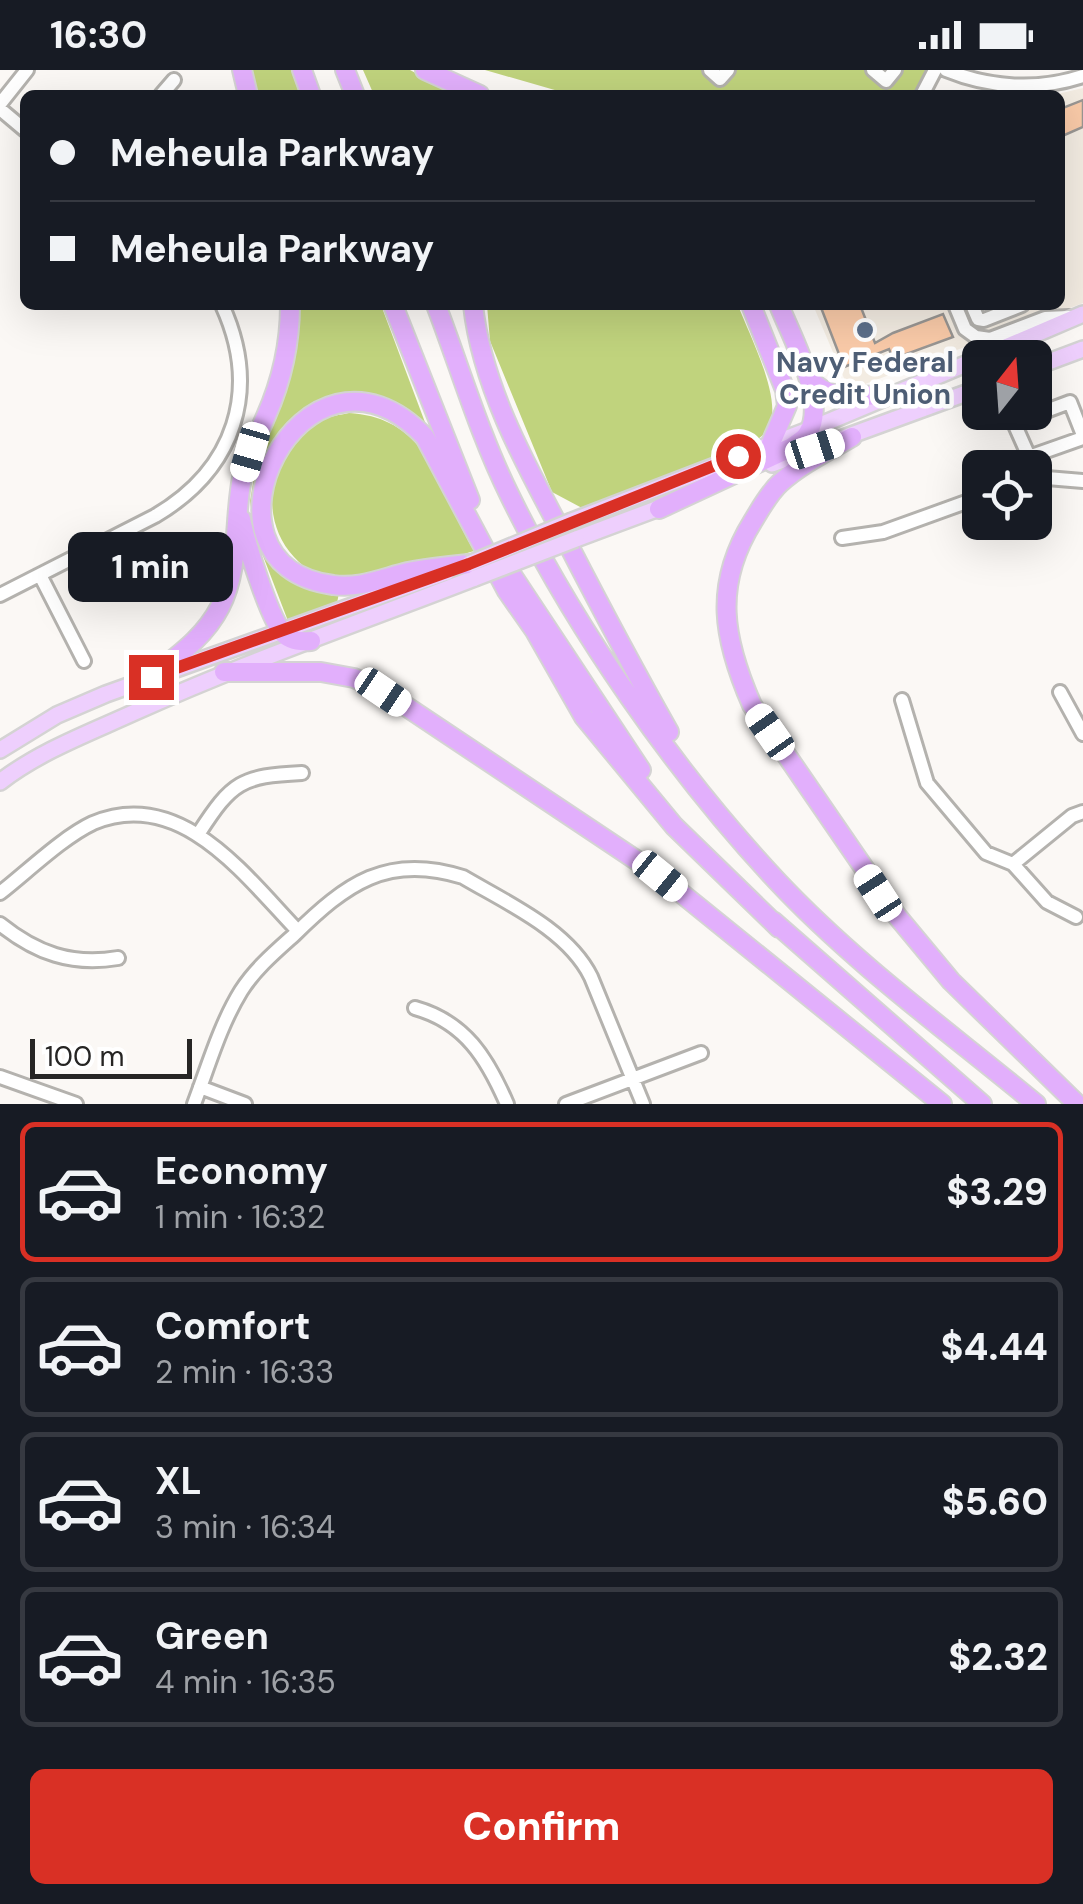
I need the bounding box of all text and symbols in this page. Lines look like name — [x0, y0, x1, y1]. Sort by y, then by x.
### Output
text: 16:30 — [50, 10, 147, 60]
text: Meheula Parkway — [110, 128, 434, 178]
text: Meheula Parkway — [110, 224, 434, 274]
marker: Navy Federal Credit Union — [854, 319, 876, 341]
north arrow — [962, 340, 1052, 430]
map controls — [962, 340, 1052, 540]
place label: Navy Federal Credit Union — [776, 344, 954, 413]
car — [227, 419, 273, 485]
car — [782, 425, 848, 473]
route start — [716, 434, 761, 479]
button: locate — [962, 450, 1052, 540]
callout: 1 min — [68, 532, 234, 602]
text: 1 min — [111, 546, 190, 588]
route end — [129, 655, 174, 700]
car — [350, 663, 416, 721]
car — [741, 699, 799, 765]
car — [627, 845, 693, 907]
car — [849, 860, 907, 926]
scale bar — [30, 1034, 192, 1078]
text: 100 m — [45, 1038, 124, 1075]
text: Economy — [155, 1146, 328, 1196]
icon: car — [35, 1147, 125, 1237]
text: $3.29 — [946, 1167, 1048, 1217]
text: 1 min · 16:32 — [155, 1196, 325, 1238]
text: Comfort — [155, 1301, 311, 1351]
icon: car — [35, 1302, 125, 1392]
text: $4.44 — [940, 1322, 1048, 1372]
text: 2 min · 16:33 — [155, 1351, 334, 1393]
text: XL — [155, 1456, 202, 1506]
icon: car — [35, 1457, 125, 1547]
text: $5.60 — [942, 1477, 1048, 1527]
text: 3 min · 16:34 — [155, 1506, 335, 1548]
text: Green — [155, 1611, 269, 1661]
icon: car — [35, 1612, 125, 1702]
text: $2.32 — [948, 1632, 1048, 1682]
text: 4 min · 16:35 — [155, 1661, 336, 1703]
button: Confirm — [30, 1769, 1053, 1884]

